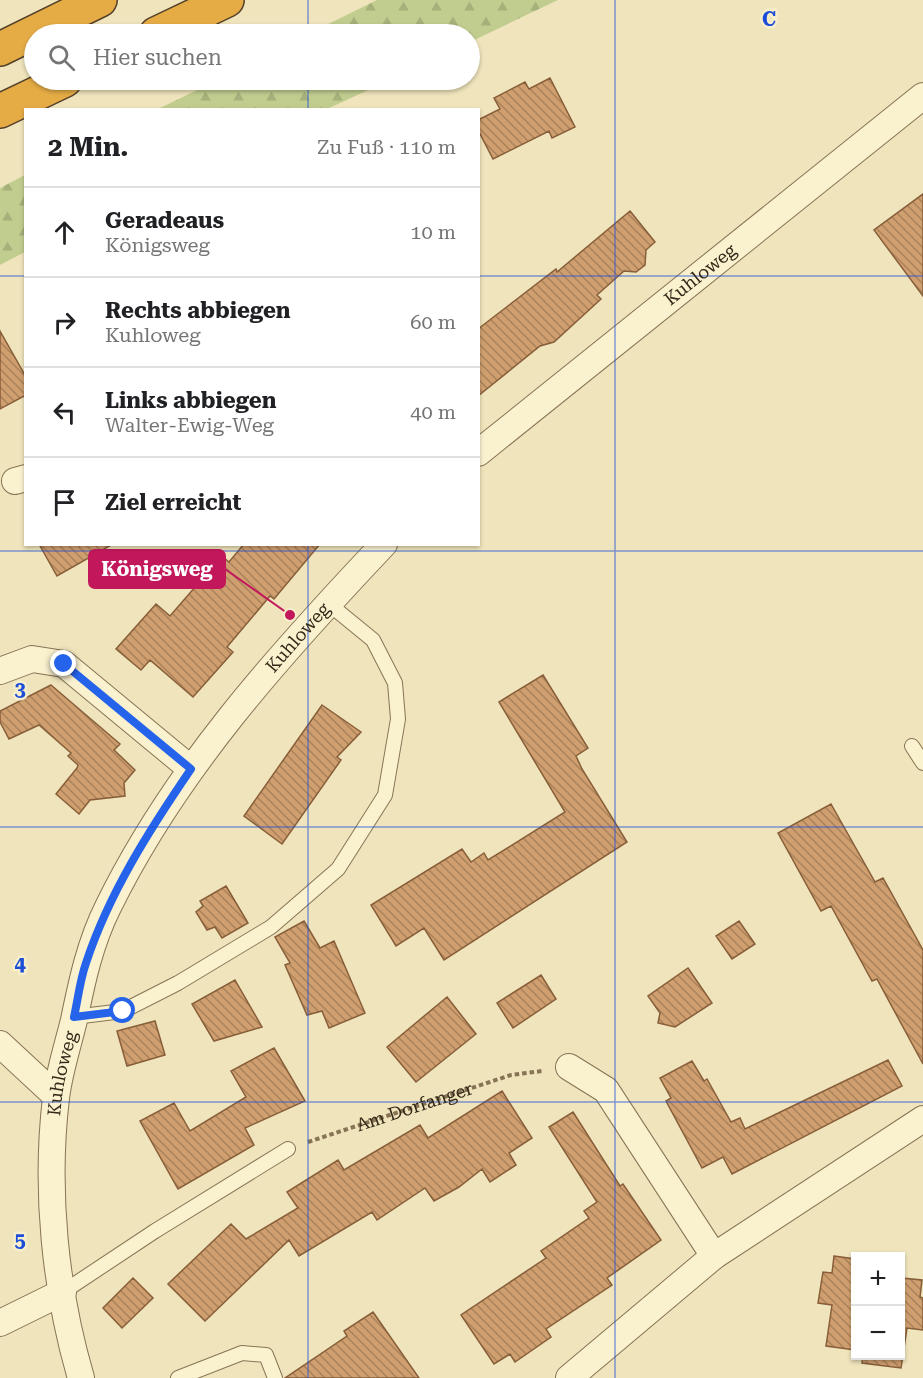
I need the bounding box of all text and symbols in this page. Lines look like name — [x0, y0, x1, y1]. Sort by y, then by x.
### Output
text: C — [762, 7, 776, 31]
search box — [24, 24, 480, 90]
icon: search — [45, 41, 78, 74]
text: Hier suchen — [93, 45, 222, 70]
text: 2 Min. — [48, 132, 129, 162]
text: Zu Fuß · 110 m — [317, 135, 456, 159]
text: Geradeaus — [105, 208, 224, 233]
icon: ahead — [48, 216, 81, 249]
text: 10 m — [410, 220, 456, 244]
text: Königsweg — [105, 233, 210, 257]
street label: Kuhloweg — [660, 239, 741, 309]
text: Rechts abbiegen — [105, 298, 291, 323]
icon: right — [48, 306, 81, 339]
text: 60 m — [410, 310, 456, 334]
text: Kuhloweg — [105, 323, 201, 347]
text: Links abbiegen — [105, 388, 276, 413]
icon: left — [48, 396, 81, 429]
text: 40 m — [410, 400, 456, 424]
text: Walter-Ewig-Weg — [105, 413, 274, 437]
icon: arrive — [48, 486, 81, 519]
text: Ziel erreicht — [105, 490, 241, 515]
callout: Königsweg — [89, 550, 225, 588]
text: Königsweg — [101, 557, 213, 581]
street label: Kuhloweg — [261, 598, 334, 676]
route end — [50, 650, 76, 676]
text: 3 — [14, 677, 26, 701]
text: 4 — [14, 952, 26, 976]
route start — [109, 997, 135, 1023]
street label: Kuhloweg — [43, 1028, 81, 1117]
street label: Am Dorfanger — [353, 1077, 475, 1135]
text: 5 — [14, 1228, 26, 1252]
map controls — [851, 1252, 905, 1360]
button: + — [851, 1252, 905, 1306]
button: − — [851, 1306, 905, 1360]

